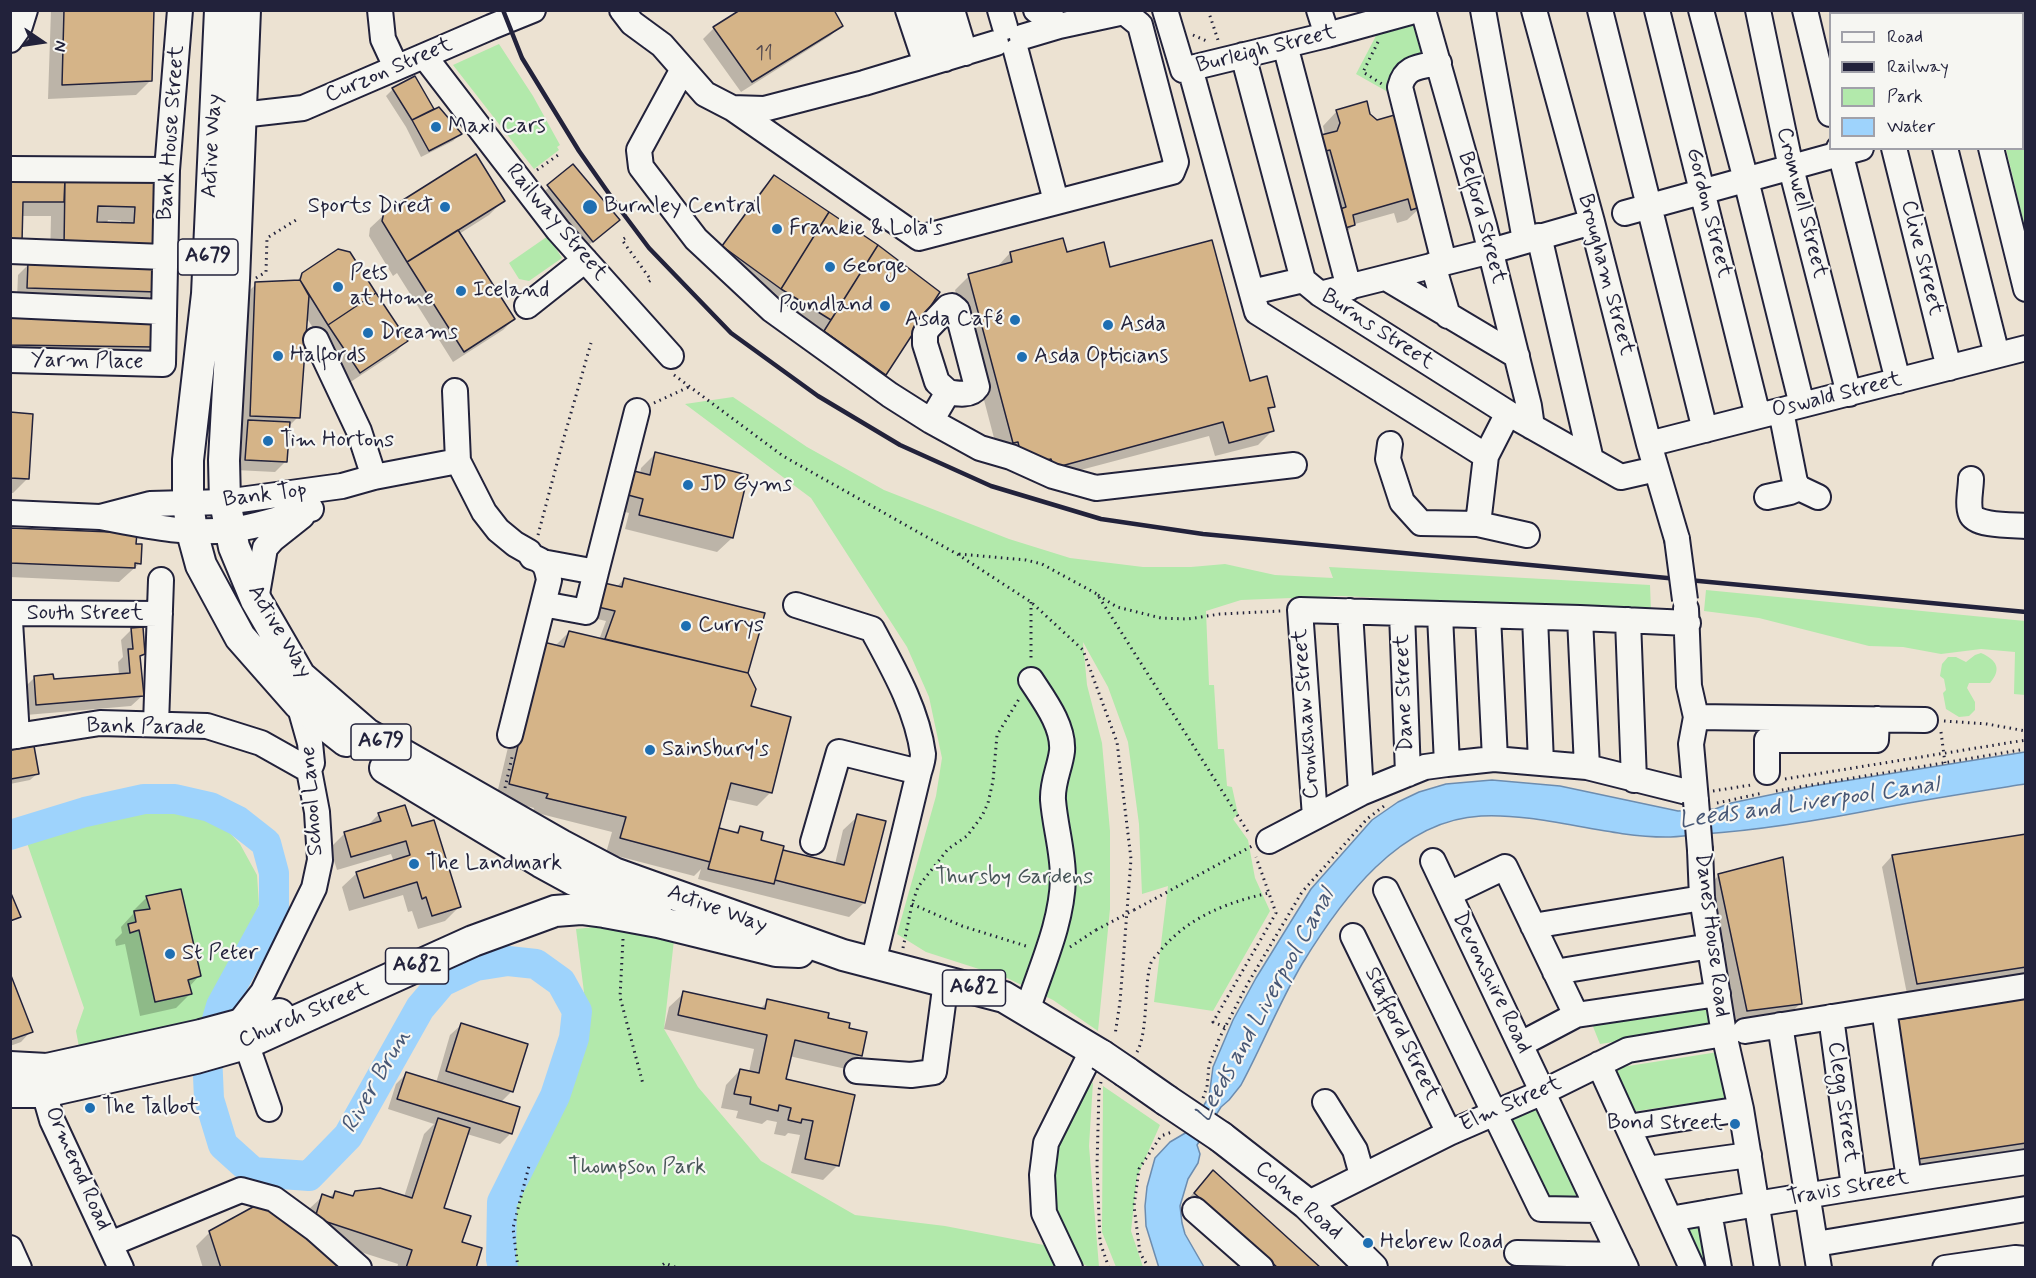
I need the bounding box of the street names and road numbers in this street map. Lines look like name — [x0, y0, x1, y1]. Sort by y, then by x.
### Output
street label: Burleigh Street — [1193, 20, 1339, 80]
street label: Curzon Street — [321, 32, 457, 110]
street label: Bank House Street — [153, 45, 191, 221]
street label: Active Way — [197, 93, 229, 199]
street label: Cromwell Street — [1769, 125, 1833, 281]
street label: Gordon Street — [1679, 145, 1737, 281]
street label: Belford Street — [1451, 149, 1511, 287]
street label: Railway Street — [499, 159, 613, 287]
street label: Brougham Street — [1571, 191, 1639, 359]
street label: Clive Street — [1894, 198, 1948, 318]
road number: A679 — [178, 239, 238, 275]
street label: Burns Street — [1316, 284, 1438, 376]
street label: Yarm Place — [30, 348, 144, 376]
street label: Oswald Street — [1769, 367, 1905, 425]
street label: Bank Top — [222, 478, 308, 514]
street label: Active Way — [241, 580, 317, 684]
street label: South Street — [27, 601, 143, 627]
street label: Cronkshaw Street — [1288, 628, 1326, 800]
street label: Dane Street — [1390, 634, 1420, 752]
street label: Bank Parade — [86, 714, 206, 742]
road number: A679 — [351, 724, 411, 760]
street label: School Lane — [296, 745, 330, 857]
street label: Danes House Road — [1688, 851, 1734, 1019]
street label: Active Way — [663, 880, 771, 940]
street label: Devonshire Road — [1445, 908, 1537, 1058]
road number: A682 — [386, 948, 448, 984]
street label: Stafford Street — [1357, 963, 1445, 1105]
road number: A682 — [942, 970, 1006, 1006]
street label: Church Street — [235, 977, 373, 1055]
street label: Clegg Street — [1820, 1040, 1864, 1164]
street label: Elm Street — [1456, 1071, 1566, 1139]
street label: Ormerod Road — [38, 1103, 116, 1235]
street label: Colne Road — [1249, 1156, 1347, 1246]
street label: Travis Street — [1785, 1165, 1911, 1213]

